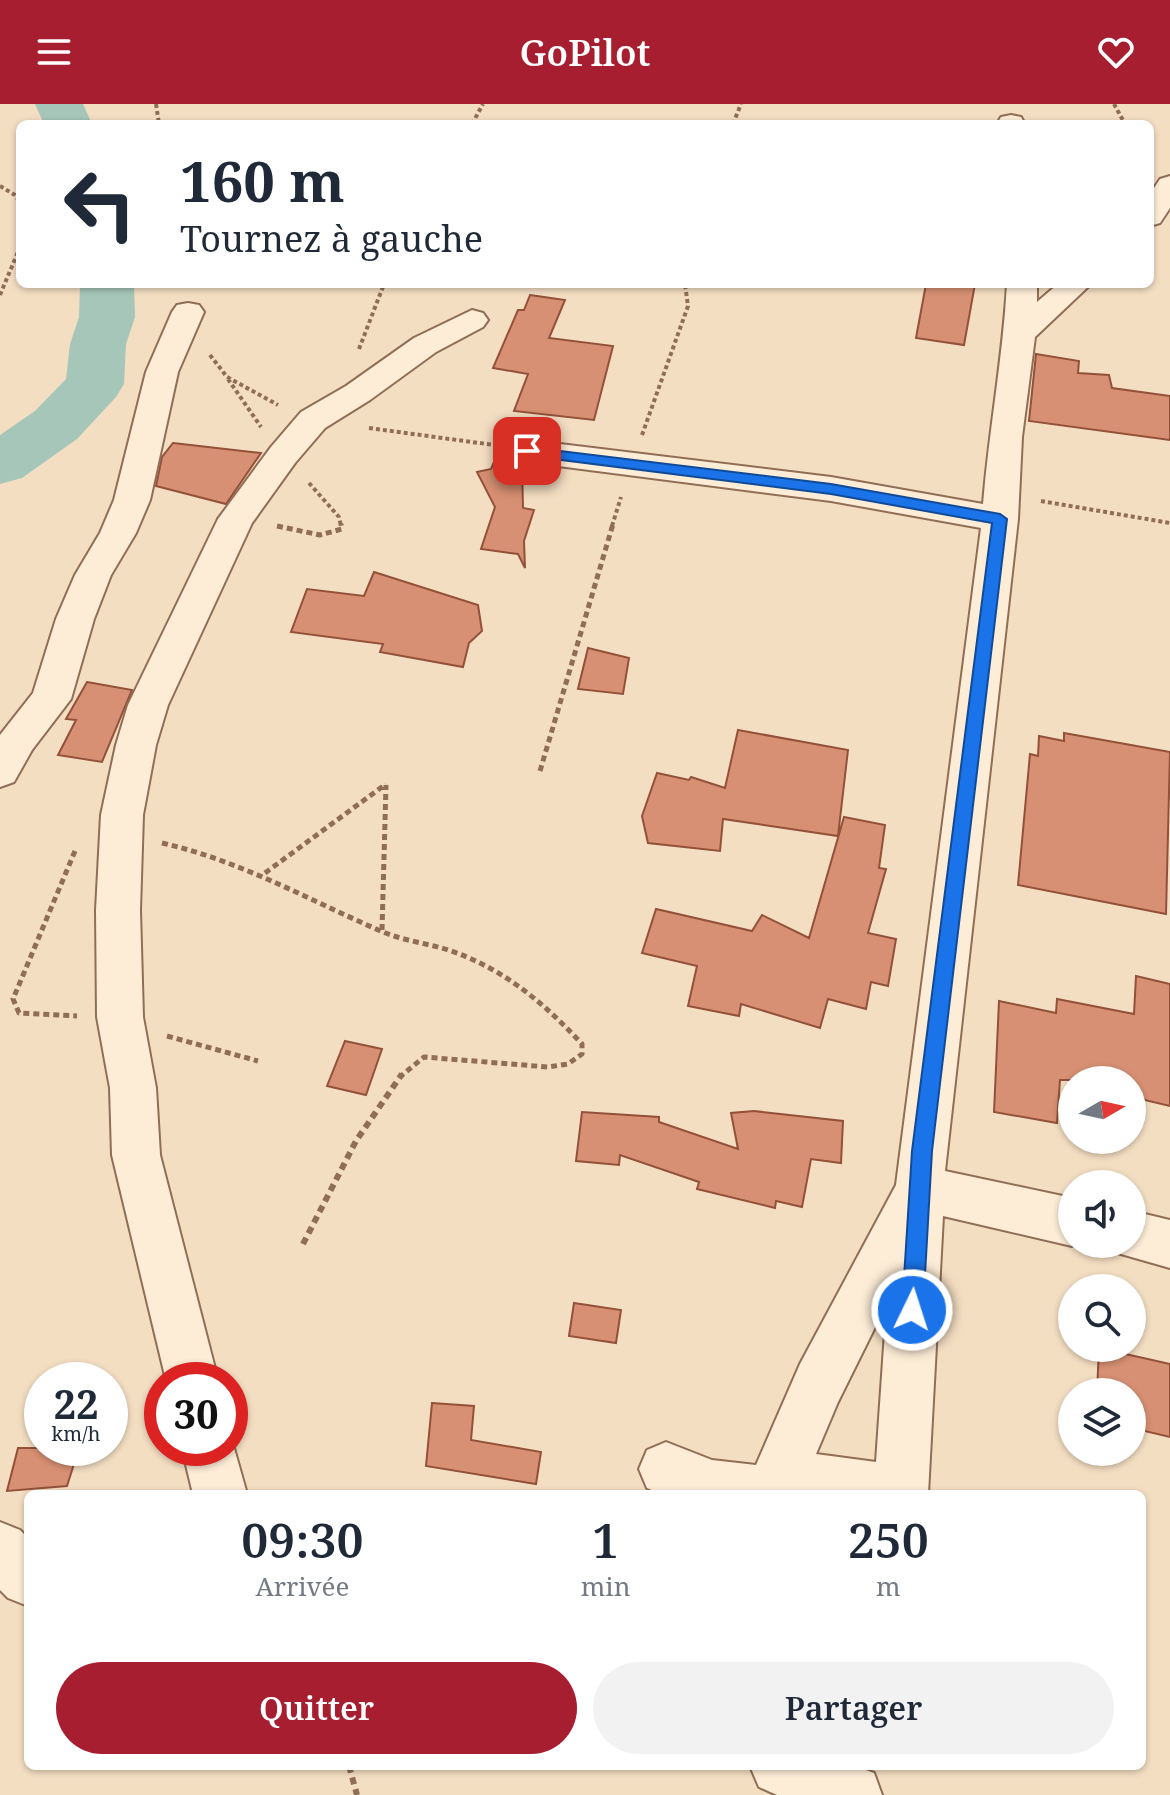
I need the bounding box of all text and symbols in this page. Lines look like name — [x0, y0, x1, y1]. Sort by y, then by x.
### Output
text: GoPilot — [520, 28, 650, 77]
icon: menu — [32, 30, 76, 74]
icon: heart — [1094, 30, 1138, 74]
text: 160 m — [180, 142, 345, 218]
icon: left — [48, 152, 152, 256]
text: Tournez à gauche — [180, 214, 483, 263]
pin — [493, 417, 561, 485]
icon: arrive — [505, 429, 549, 473]
north arrow — [1058, 1066, 1146, 1154]
map controls — [1058, 1066, 1146, 1466]
button: sound — [1058, 1170, 1146, 1258]
position arrow — [870, 1268, 954, 1352]
button: search — [1058, 1274, 1146, 1362]
speed limit sign: 30 — [144, 1362, 248, 1466]
text: 22 — [53, 1376, 99, 1431]
button: layers — [1058, 1378, 1146, 1466]
text: km/h — [51, 1420, 101, 1447]
text: 09:30 — [241, 1507, 364, 1572]
text: 1 — [592, 1507, 619, 1572]
text: 250 — [848, 1507, 929, 1572]
text: Arrivée — [255, 1568, 349, 1604]
text: min — [581, 1568, 630, 1604]
text: m — [876, 1568, 901, 1604]
button: Quitter — [56, 1662, 577, 1754]
button: Partager — [593, 1662, 1114, 1754]

